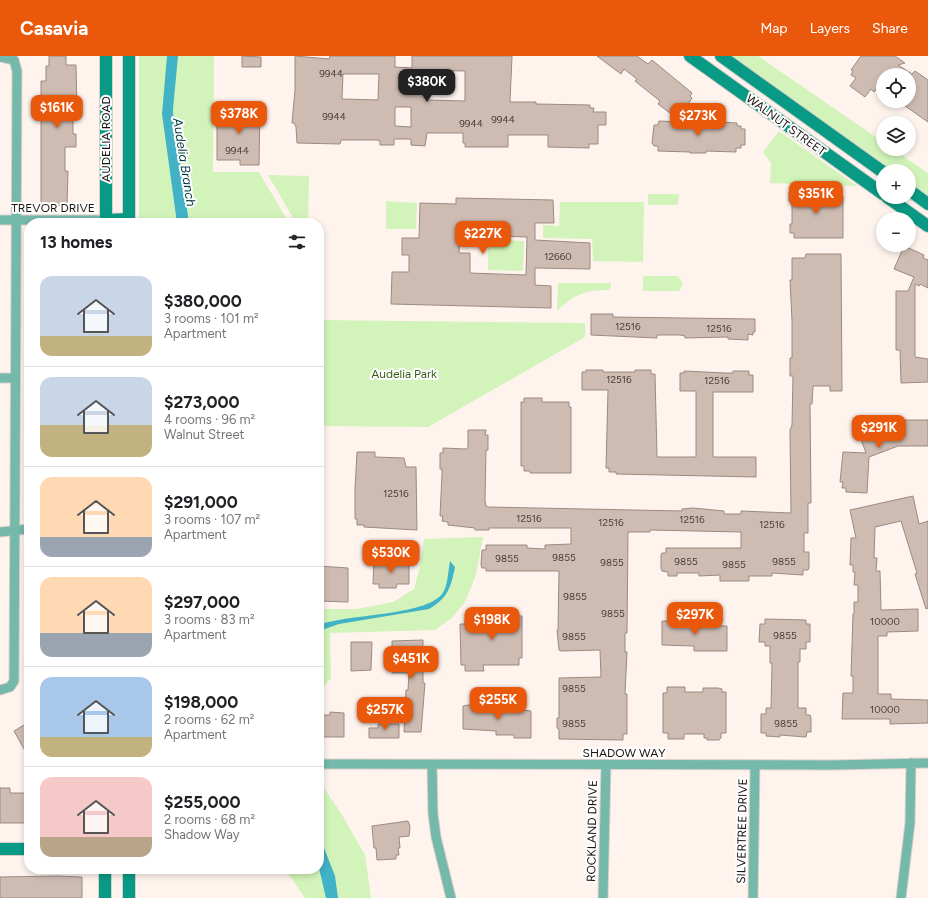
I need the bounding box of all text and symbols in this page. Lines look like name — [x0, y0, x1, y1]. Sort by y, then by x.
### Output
text: Casavia — [20, 17, 88, 40]
text: Map — [760, 20, 788, 37]
text: Layers — [810, 20, 850, 37]
text: Share — [872, 20, 908, 37]
house number: 9944 — [319, 67, 343, 80]
map controls — [876, 68, 916, 252]
button: locate — [876, 68, 916, 108]
pin: $380K — [399, 69, 455, 103]
text: $380K — [407, 74, 447, 89]
street label: WALNUT STREET — [743, 91, 829, 159]
pin: $161K — [29, 95, 85, 129]
street label: AUDELIA ROAD — [99, 96, 113, 182]
text: $161K — [40, 100, 74, 115]
pin: $378K — [211, 101, 267, 135]
pin: $273K — [670, 103, 726, 137]
text: $378K — [220, 106, 258, 121]
text: $273K — [679, 108, 717, 123]
house number: 9944 — [322, 110, 346, 123]
house number: 9944 — [491, 113, 515, 126]
water label: Audelia Branch — [170, 116, 199, 207]
button: layers — [876, 116, 916, 156]
house number: 9944 — [459, 117, 483, 130]
house number: 9944 — [225, 144, 249, 157]
button: + — [876, 164, 916, 204]
pin: $351K — [788, 181, 844, 215]
text: $351K — [798, 186, 834, 201]
street label: TREVOR DRIVE — [11, 201, 95, 215]
button: − — [876, 212, 916, 252]
pin: $227K — [455, 221, 511, 255]
text: $227K — [464, 226, 502, 241]
icon: filters — [286, 231, 308, 253]
text: 13 homes — [40, 232, 112, 252]
house number: 12660 — [544, 250, 572, 263]
text: $380,000 — [164, 291, 242, 311]
icon: home — [72, 292, 120, 340]
text: 3 rooms · 101 m² — [164, 311, 259, 326]
house number: 12516 — [615, 320, 641, 333]
house number: 12516 — [706, 322, 732, 335]
text: Apartment — [164, 326, 227, 341]
park label: Audelia Park — [371, 367, 437, 381]
house number: 12516 — [606, 373, 632, 386]
house number: 12516 — [704, 374, 730, 387]
text: $273,000 — [164, 392, 240, 412]
icon: home — [72, 393, 120, 441]
text: 4 rooms · 96 m² — [164, 412, 255, 427]
pin: $291K — [851, 415, 907, 449]
text: $291K — [861, 420, 897, 435]
text: Walnut Street — [164, 427, 244, 442]
house number: 12516 — [383, 487, 409, 500]
text: $291,000 — [164, 492, 238, 512]
icon: home — [72, 493, 120, 541]
text: 3 rooms · 107 m² — [164, 512, 260, 527]
house number: 12516 — [516, 512, 542, 525]
house number: 12516 — [679, 513, 705, 526]
house number: 12516 — [598, 516, 624, 529]
house number: 12516 — [759, 518, 785, 531]
text: Apartment — [164, 527, 227, 542]
pin: $530K — [363, 540, 419, 574]
text: $530K — [371, 545, 411, 560]
house number: 9855 — [552, 551, 576, 564]
house number: 9855 — [495, 552, 519, 565]
house number: 9855 — [674, 555, 698, 568]
house number: 9855 — [772, 555, 796, 568]
house number: 9855 — [600, 556, 624, 569]
house number: 9855 — [722, 558, 746, 571]
house number: 9855 — [563, 590, 587, 603]
text: $297,000 — [164, 592, 240, 612]
icon: home — [72, 593, 120, 641]
pin: $297K — [667, 602, 723, 636]
pin: $198K — [464, 607, 520, 641]
house number: 9855 — [601, 607, 625, 620]
text: $297K — [676, 607, 714, 622]
text: 3 rooms · 83 m² — [164, 612, 255, 627]
text: $198K — [474, 612, 510, 627]
house number: 10000 — [870, 615, 900, 628]
text: Apartment — [164, 627, 227, 642]
house number: 9855 — [773, 629, 797, 642]
house number: 9855 — [562, 630, 586, 643]
pin: $451K — [383, 646, 439, 680]
text: $451K — [392, 651, 430, 666]
house number: 9855 — [562, 682, 586, 695]
pin: $255K — [470, 687, 526, 721]
text: $198,000 — [164, 692, 238, 712]
text: $255K — [479, 692, 517, 707]
icon: home — [72, 693, 120, 741]
pin: $257K — [357, 697, 413, 731]
text: $257K — [366, 702, 404, 717]
house number: 10000 — [870, 703, 900, 716]
text: 2 rooms · 62 m² — [164, 712, 254, 727]
house number: 9855 — [562, 717, 586, 730]
house number: 9855 — [774, 717, 798, 730]
text: Apartment — [164, 727, 227, 742]
street label: SHADOW WAY — [583, 746, 666, 760]
street label: SILVERTREE DRIVE — [734, 778, 750, 884]
street label: ROCKLAND DRIVE — [584, 780, 600, 882]
text: $255,000 — [164, 792, 240, 812]
icon: home — [72, 793, 120, 841]
text: 2 rooms · 68 m² — [164, 812, 255, 827]
text: Shadow Way — [164, 827, 240, 842]

